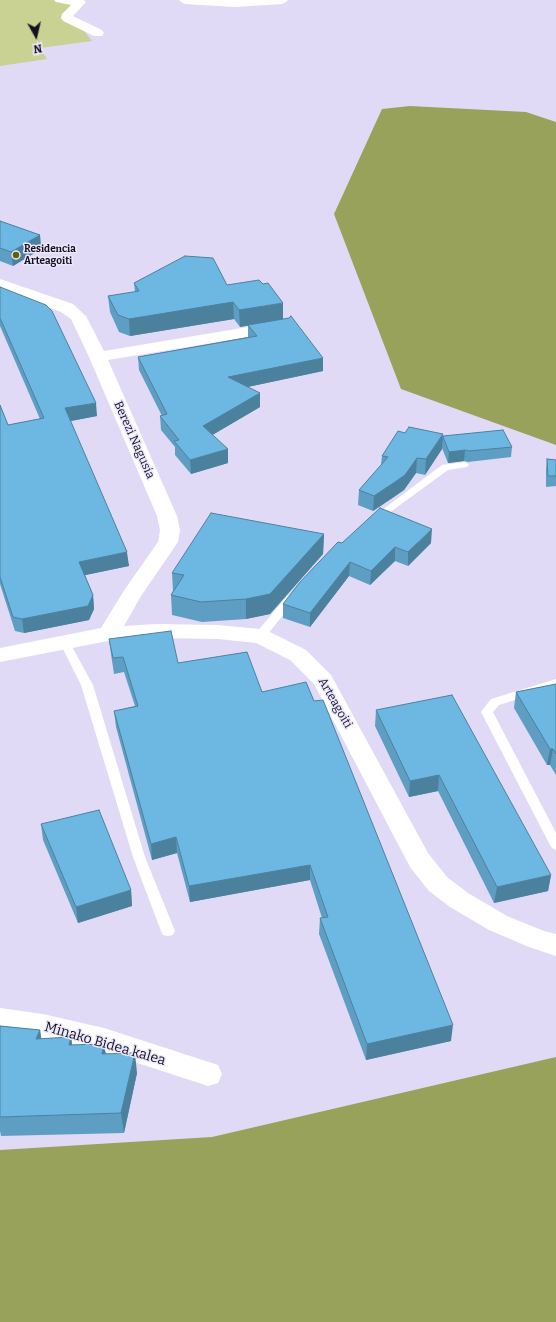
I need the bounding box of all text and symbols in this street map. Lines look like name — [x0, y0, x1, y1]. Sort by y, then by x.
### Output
north arrow — [16, 16, 56, 56]
text: N — [33, 41, 43, 55]
place label: Residencia Arteagoiti — [24, 243, 76, 266]
marker: Residencia Arteagoiti — [11, 250, 21, 260]
street label: Berezi Nagusia — [110, 399, 158, 481]
street label: Arteagoiti — [315, 675, 355, 731]
street label: Minako Bidea kalea — [42, 1019, 168, 1069]

